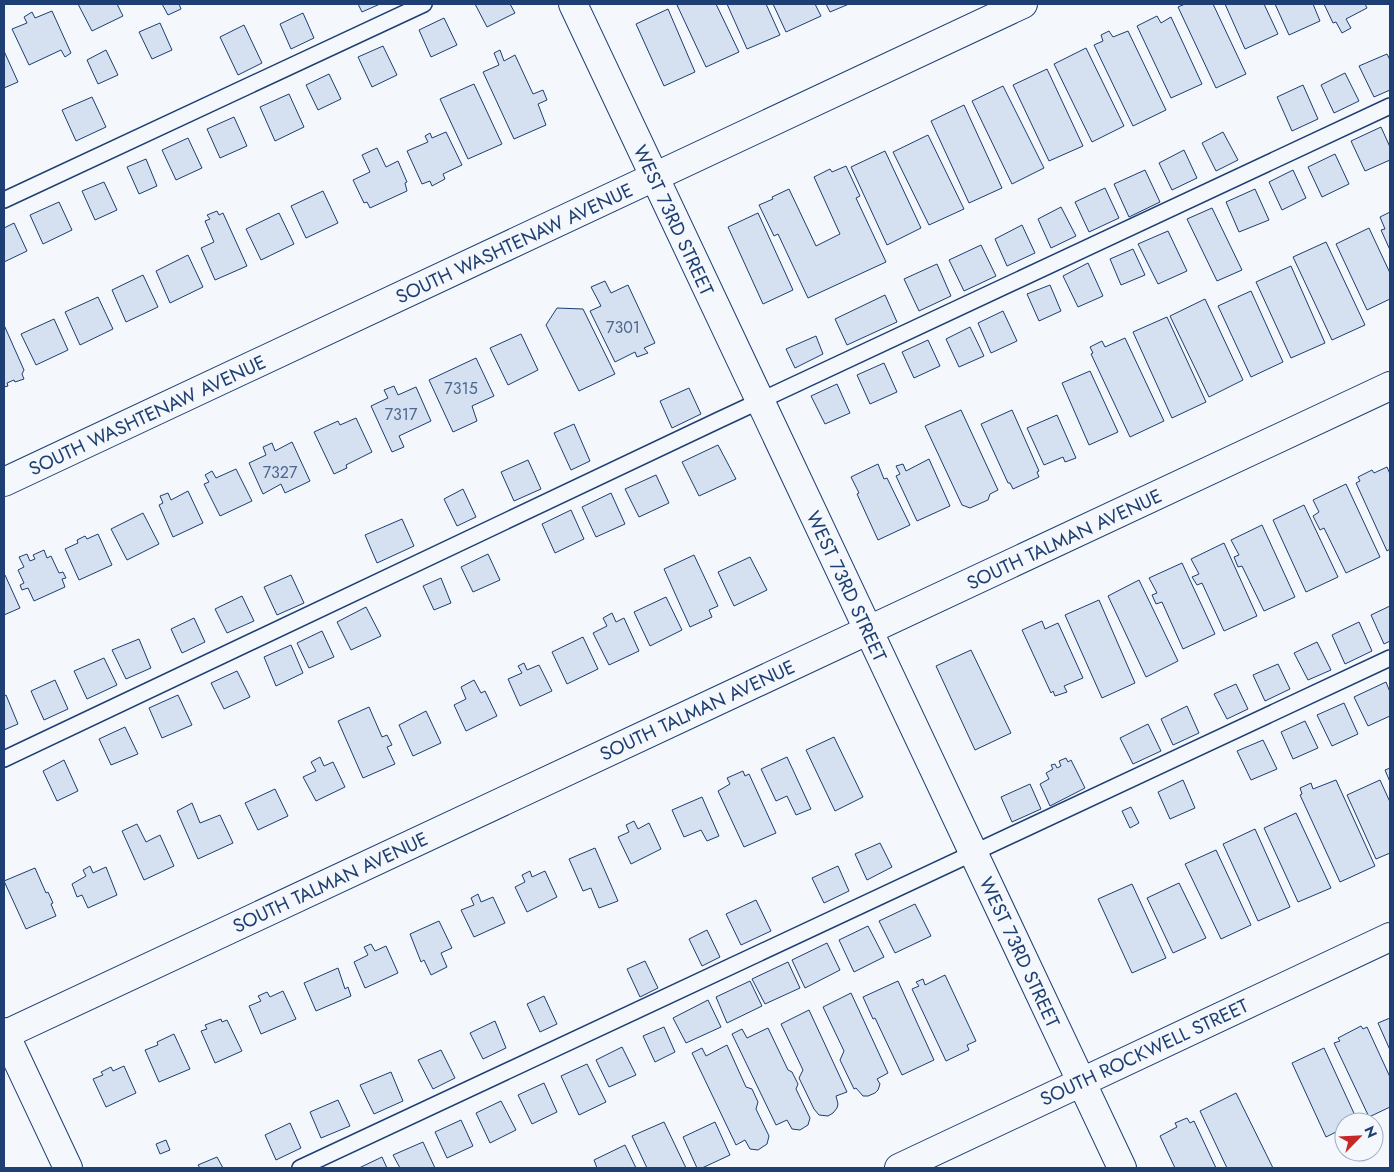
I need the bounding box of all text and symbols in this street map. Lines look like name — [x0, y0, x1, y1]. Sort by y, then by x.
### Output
street label: WEST 73RD STREET — [627, 140, 720, 300]
street label: SOUTH WASHTENAW AVENUE — [391, 177, 637, 310]
house number: 7301 — [606, 316, 640, 339]
street label: SOUTH WASHTENAW AVENUE — [24, 349, 270, 482]
house number: 7315 — [444, 377, 478, 400]
house number: 7317 — [385, 403, 418, 426]
house number: 7327 — [263, 461, 298, 484]
street label: SOUTH TALMAN AVENUE — [962, 482, 1166, 597]
street label: WEST 73RD STREET — [800, 506, 893, 666]
street label: SOUTH TALMAN AVENUE — [595, 653, 799, 768]
street label: SOUTH TALMAN AVENUE — [228, 825, 432, 940]
street label: WEST 73RD STREET — [973, 872, 1066, 1032]
street label: SOUTH ROCKWELL STREET — [1036, 992, 1253, 1113]
north arrow — [1334, 1112, 1384, 1162]
text: N — [1359, 1123, 1382, 1141]

